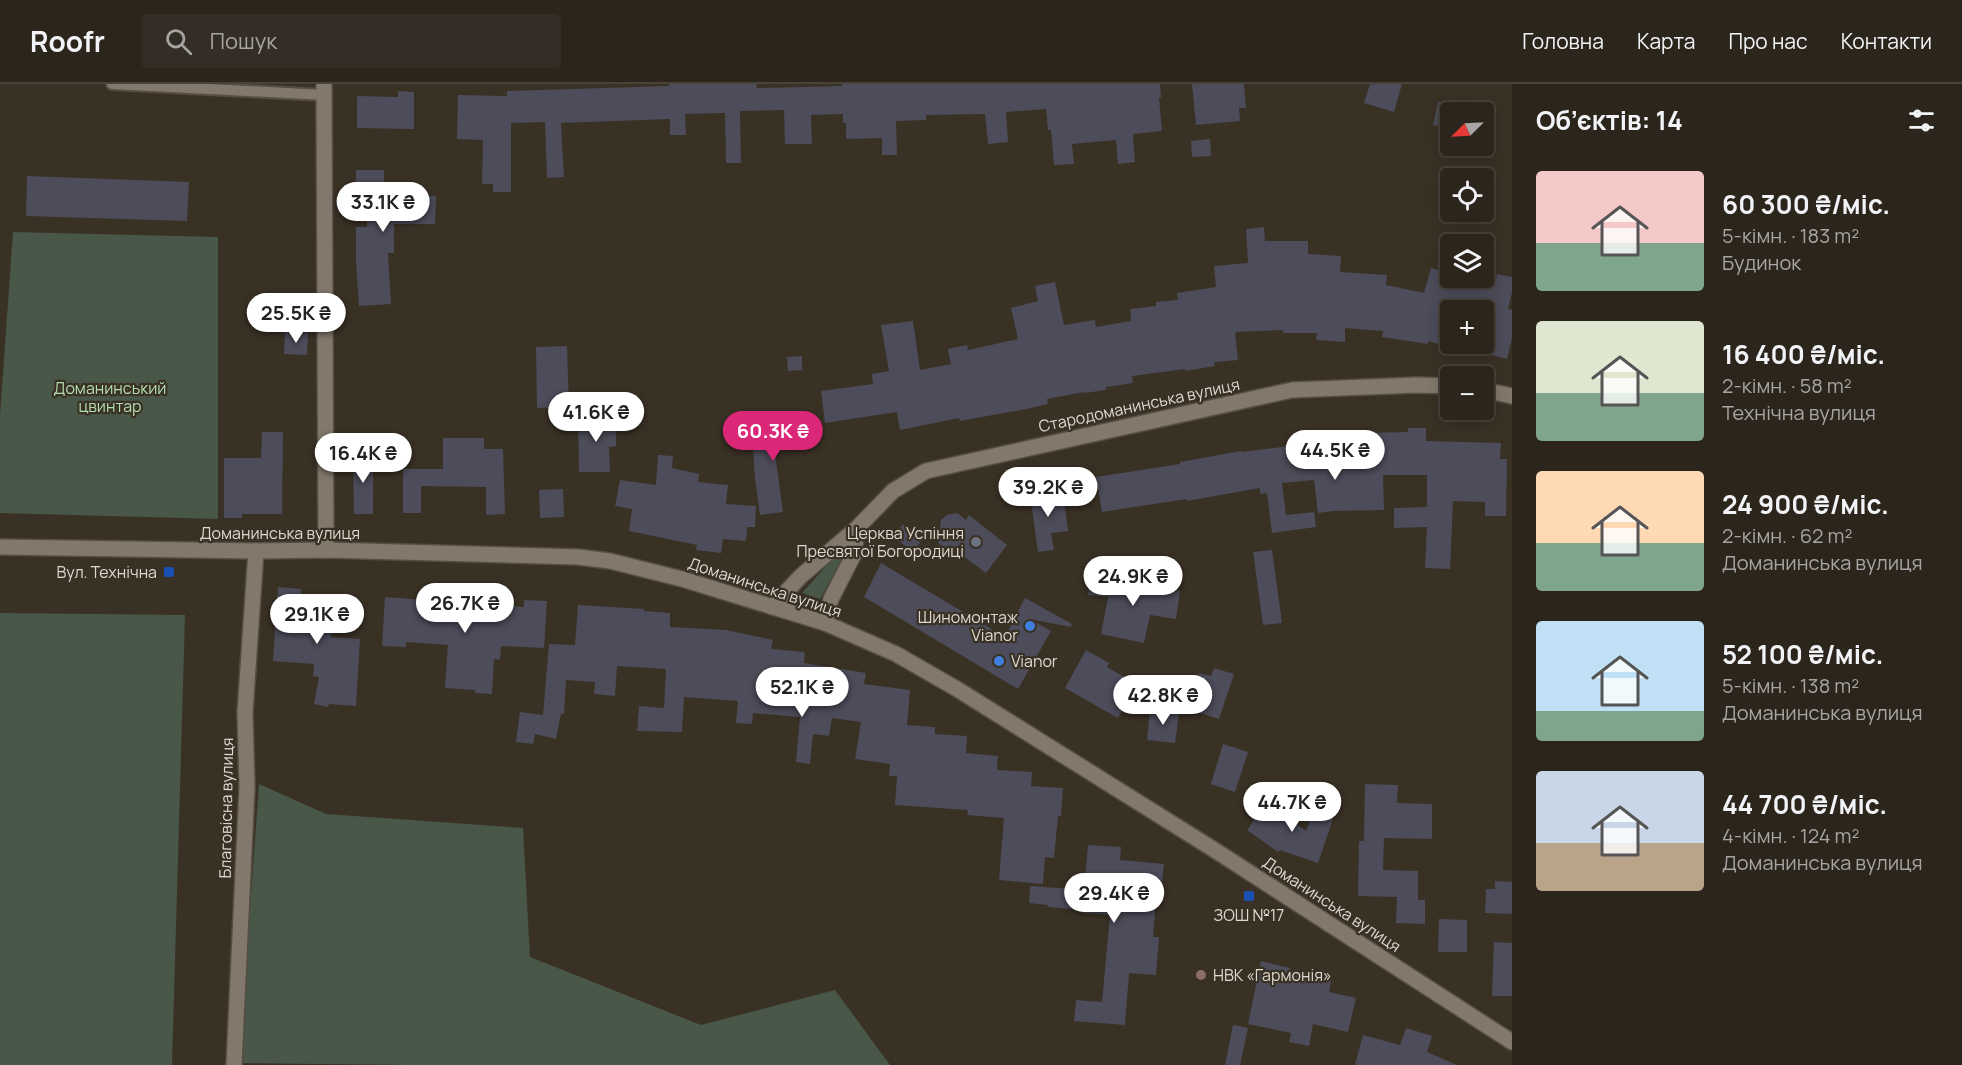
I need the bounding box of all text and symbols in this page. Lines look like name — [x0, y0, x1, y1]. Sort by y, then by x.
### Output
search box — [141, 14, 561, 68]
text: Roofr — [30, 22, 105, 60]
icon: search — [162, 25, 195, 58]
text: Пошук — [210, 26, 277, 56]
text: Головна — [1522, 27, 1604, 55]
text: Карта — [1637, 27, 1695, 55]
text: Про нас — [1728, 27, 1808, 55]
text: Контакти — [1841, 27, 1932, 55]
north arrow — [1440, 102, 1494, 156]
map controls — [1440, 102, 1494, 420]
text: Об’єктів: 14 — [1536, 102, 1683, 138]
icon: filters — [1905, 104, 1938, 137]
button: locate — [1440, 168, 1494, 222]
pin: 33.1K ₴ — [328, 182, 438, 233]
text: 60 300 ₴/міс. — [1722, 186, 1890, 222]
text: 33.1K ₴ — [351, 188, 415, 215]
icon: home — [1584, 195, 1656, 267]
text: 5-кімн. · 183 m² — [1722, 222, 1859, 249]
button: layers — [1440, 234, 1494, 288]
text: Будинок — [1722, 249, 1801, 276]
pin: 25.5K ₴ — [241, 293, 351, 344]
text: 25.5K ₴ — [261, 299, 331, 326]
button: + — [1440, 300, 1494, 354]
text: 16 400 ₴/міс. — [1722, 336, 1885, 372]
icon: home — [1584, 345, 1656, 417]
button: − — [1440, 366, 1494, 420]
text: 2-кімн. · 58 m² — [1722, 372, 1852, 399]
street label: Стародоманинська вулиця — [1036, 373, 1242, 437]
park label: Доманинський цвинтар — [54, 377, 166, 417]
pin: 41.6K ₴ — [541, 392, 651, 443]
text: 41.6K ₴ — [562, 398, 630, 425]
text: Технічна вулиця — [1722, 399, 1876, 426]
pin: 60.3K ₴ — [718, 411, 828, 462]
text: 60.3K ₴ — [737, 417, 809, 444]
pin: 44.5K ₴ — [1280, 430, 1390, 481]
pin: 16.4K ₴ — [308, 433, 418, 484]
text: 44.5K ₴ — [1300, 436, 1370, 463]
text: 16.4K ₴ — [329, 439, 397, 466]
pin: 39.2K ₴ — [993, 467, 1103, 518]
text: 39.2K ₴ — [1012, 473, 1084, 500]
text: 24 900 ₴/міс. — [1722, 486, 1889, 522]
icon: home — [1584, 495, 1656, 567]
street label: Доманинська вулиця — [200, 522, 360, 544]
place label: Церква Успіння Пресвятої Богородиці — [796, 522, 964, 562]
text: 2-кімн. · 62 m² — [1722, 522, 1852, 549]
marker: Церква Успіння Пресвятої Богородиці — [969, 535, 983, 549]
text: Доманинська вулиця — [1722, 549, 1922, 576]
street label: Доманинська вулиця — [685, 552, 845, 622]
pin: 24.9K ₴ — [1078, 556, 1188, 607]
place label: Вул. Технічна — [56, 561, 157, 583]
text: 24.9K ₴ — [1098, 562, 1168, 589]
marker: Вул. Технічна — [162, 565, 176, 579]
pin: 26.7K ₴ — [410, 583, 520, 634]
text: 26.7K ₴ — [430, 589, 500, 616]
pin: 29.1K ₴ — [262, 594, 372, 645]
text: 29.1K ₴ — [284, 600, 350, 627]
place label: Шиномонтаж Vianor — [918, 606, 1019, 646]
marker: Шиномонтаж Vianor — [1023, 619, 1037, 633]
text: 52 100 ₴/міс. — [1722, 636, 1883, 672]
icon: home — [1584, 645, 1656, 717]
place label: Vianor — [1011, 650, 1058, 672]
marker: Vianor — [992, 654, 1006, 668]
pin: 52.1K ₴ — [747, 667, 857, 718]
text: 5-кімн. · 138 m² — [1722, 672, 1859, 699]
text: 52.1K ₴ — [770, 673, 834, 700]
pin: 42.8K ₴ — [1108, 675, 1218, 726]
text: 42.8K ₴ — [1127, 681, 1199, 708]
text: Доманинська вулиця — [1722, 699, 1922, 726]
street label: Благовісна вулиця — [214, 737, 238, 879]
pin: 44.7K ₴ — [1237, 782, 1347, 833]
text: 44 700 ₴/міс. — [1722, 786, 1887, 822]
text: 44.7K ₴ — [1257, 788, 1327, 815]
icon: home — [1584, 795, 1656, 867]
text: 4-кімн. · 124 m² — [1722, 822, 1860, 849]
text: Доманинська вулиця — [1722, 849, 1922, 876]
street label: Доманинська вулиця — [1259, 851, 1405, 957]
pin: 29.4K ₴ — [1059, 873, 1169, 924]
text: 29.4K ₴ — [1078, 879, 1150, 906]
marker: ЗОШ №17 — [1242, 889, 1256, 903]
place label: ЗОШ №17 — [1214, 904, 1284, 926]
place label: НВК «Гармонія» — [1213, 964, 1332, 986]
marker: НВК «Гармонія» — [1194, 968, 1208, 982]

